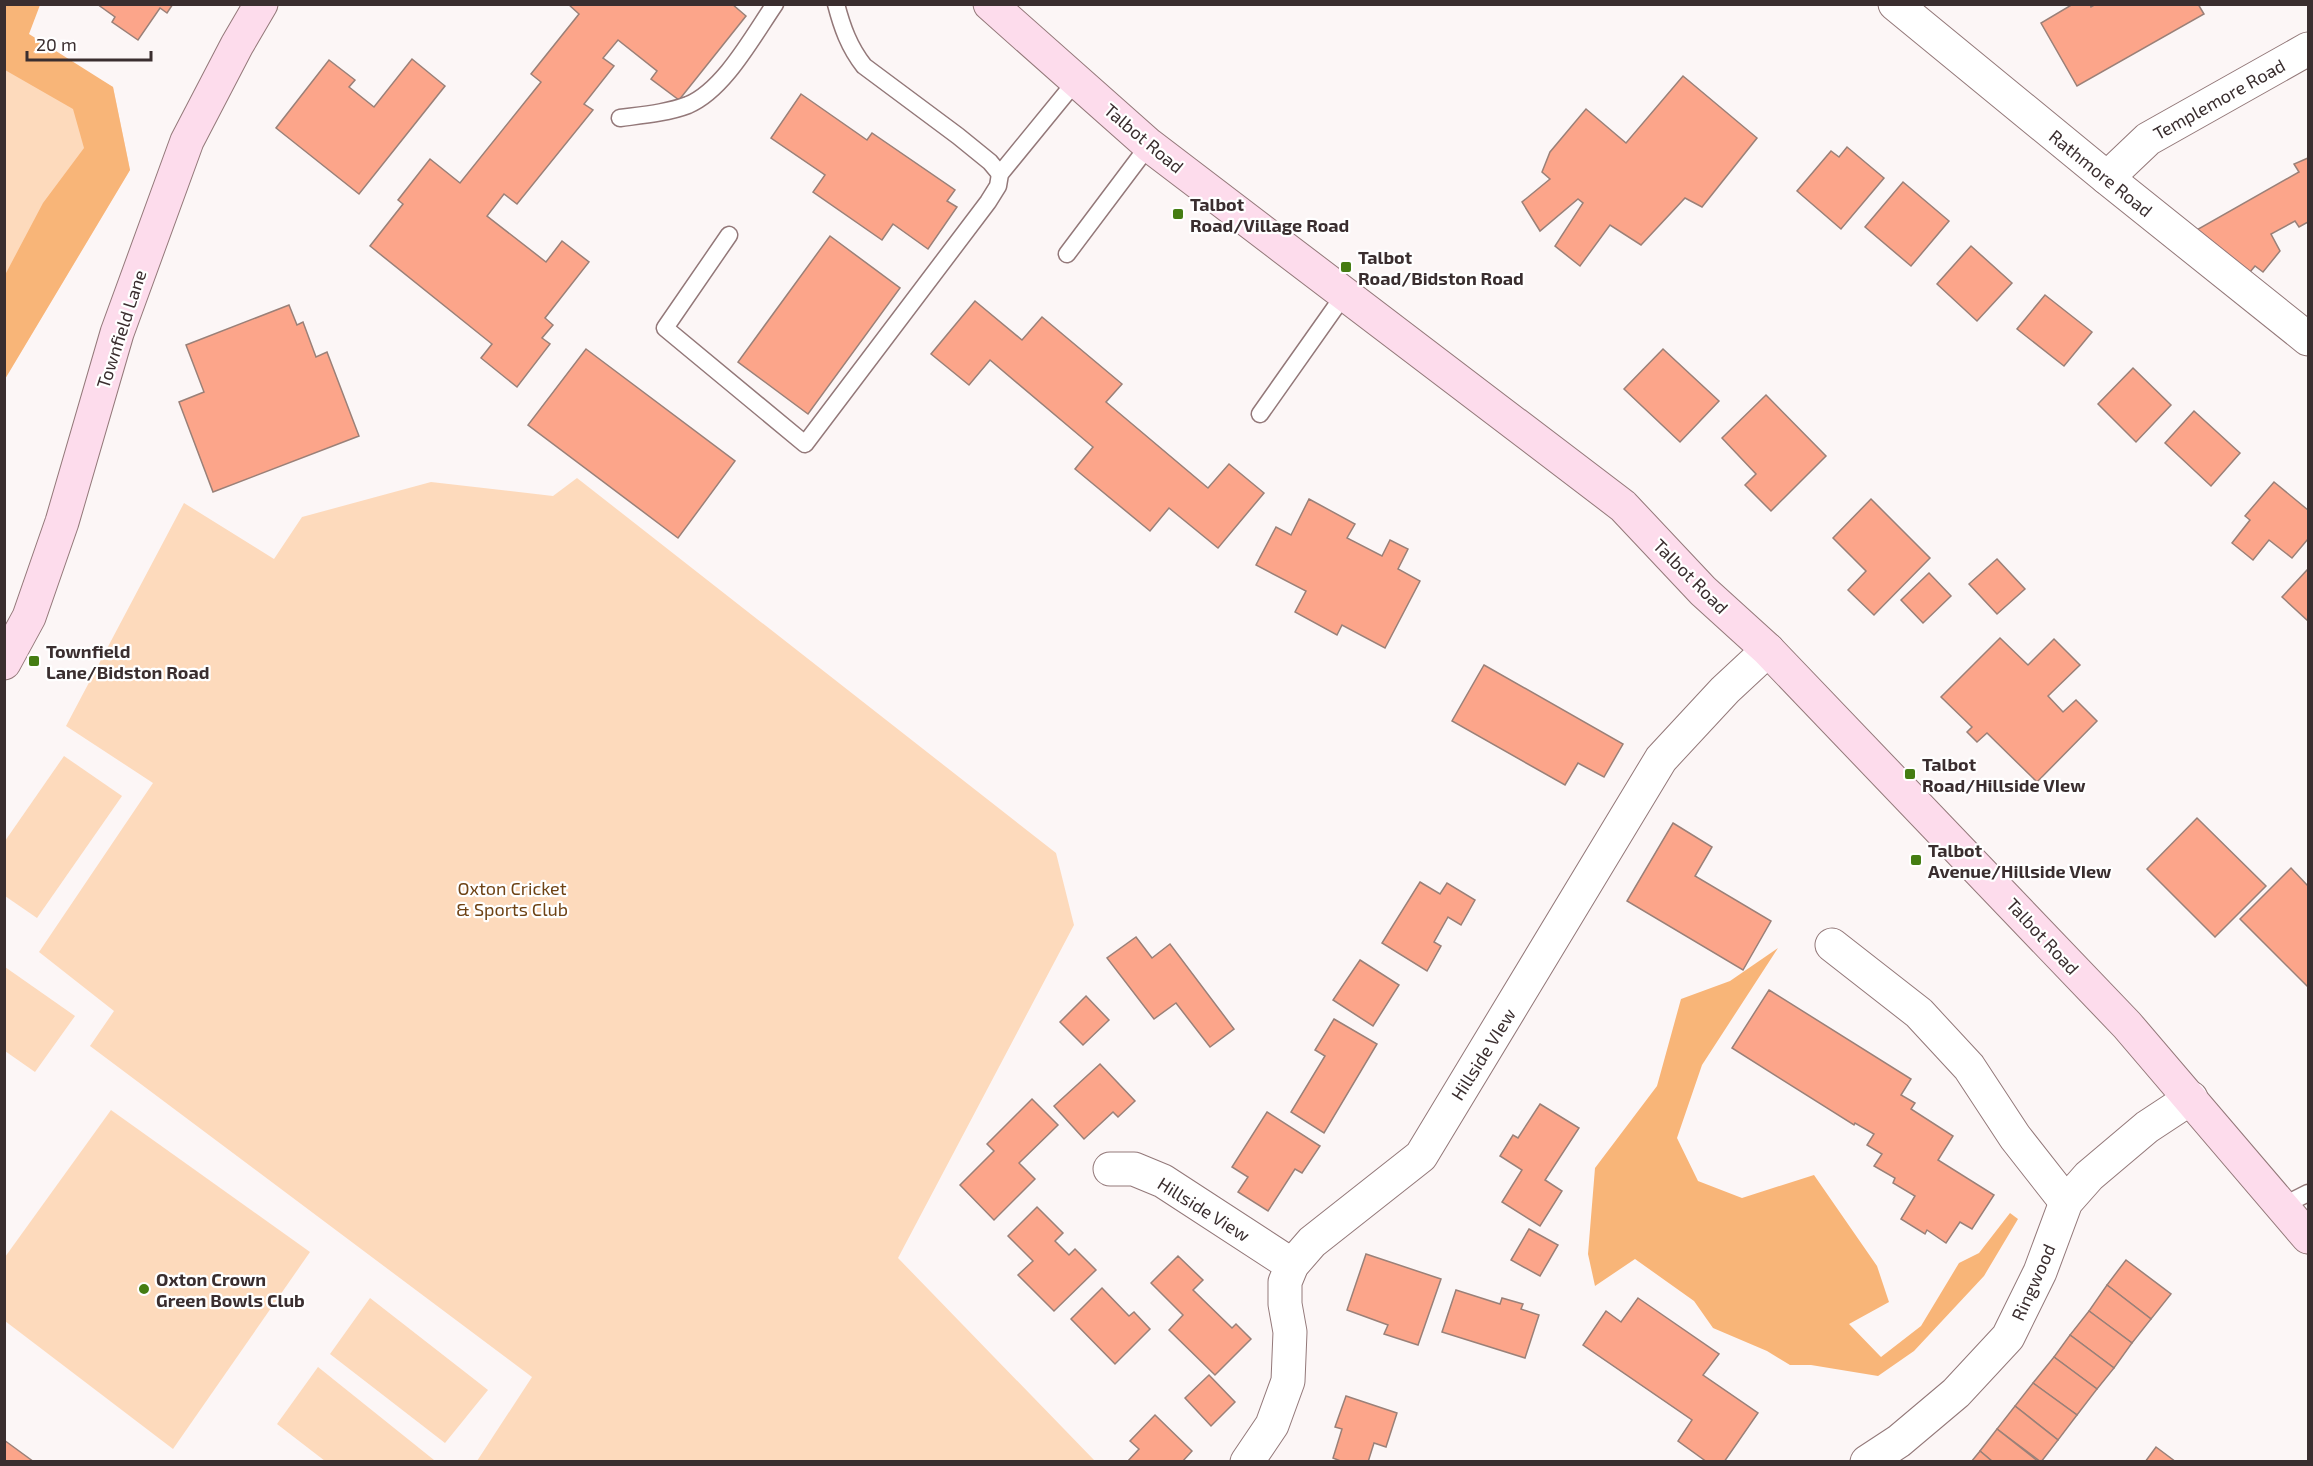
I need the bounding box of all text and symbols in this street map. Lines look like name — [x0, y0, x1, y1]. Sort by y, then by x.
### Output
scale bar — [27, 24, 152, 62]
text: 20 m — [36, 33, 77, 55]
street label: Templemore Road — [2149, 54, 2289, 144]
street label: Talbot Road — [1100, 98, 1188, 178]
street label: Rathmore Road — [2045, 125, 2157, 221]
place label: Talbot Road/Village Road — [1190, 193, 1349, 236]
marker: Talbot Road/Village Road — [1171, 207, 1185, 221]
place label: Talbot Road/Bidston Road — [1358, 246, 1524, 289]
marker: Talbot Road/Bidston Road — [1339, 260, 1353, 274]
street label: Townfield Lane — [91, 267, 151, 391]
street label: Talbot Road — [1649, 534, 1733, 618]
place label: Townfield Lane/Bidston Road — [46, 640, 209, 683]
marker: Townfield Lane/Bidston Road — [27, 654, 41, 668]
place label: Talbot Road/Hillside VIew — [1922, 753, 2086, 796]
marker: Talbot Road/Hillside VIew — [1903, 767, 1917, 781]
place label: Talbot Avenue/Hillside VIew — [1928, 839, 2112, 882]
marker: Talbot Avenue/Hillside VIew — [1909, 853, 1923, 867]
park label: Oxton Cricket & Sports Club — [456, 877, 568, 920]
street label: Talbot Road — [2002, 893, 2084, 979]
street label: Hillside VIew — [1446, 1004, 1520, 1104]
street label: Hillside View — [1154, 1172, 1254, 1246]
street label: Ringwood — [2006, 1240, 2060, 1324]
place label: Oxton Crown Green Bowls Club — [156, 1268, 305, 1311]
marker: Oxton Crown Green Bowls Club — [137, 1282, 151, 1296]

